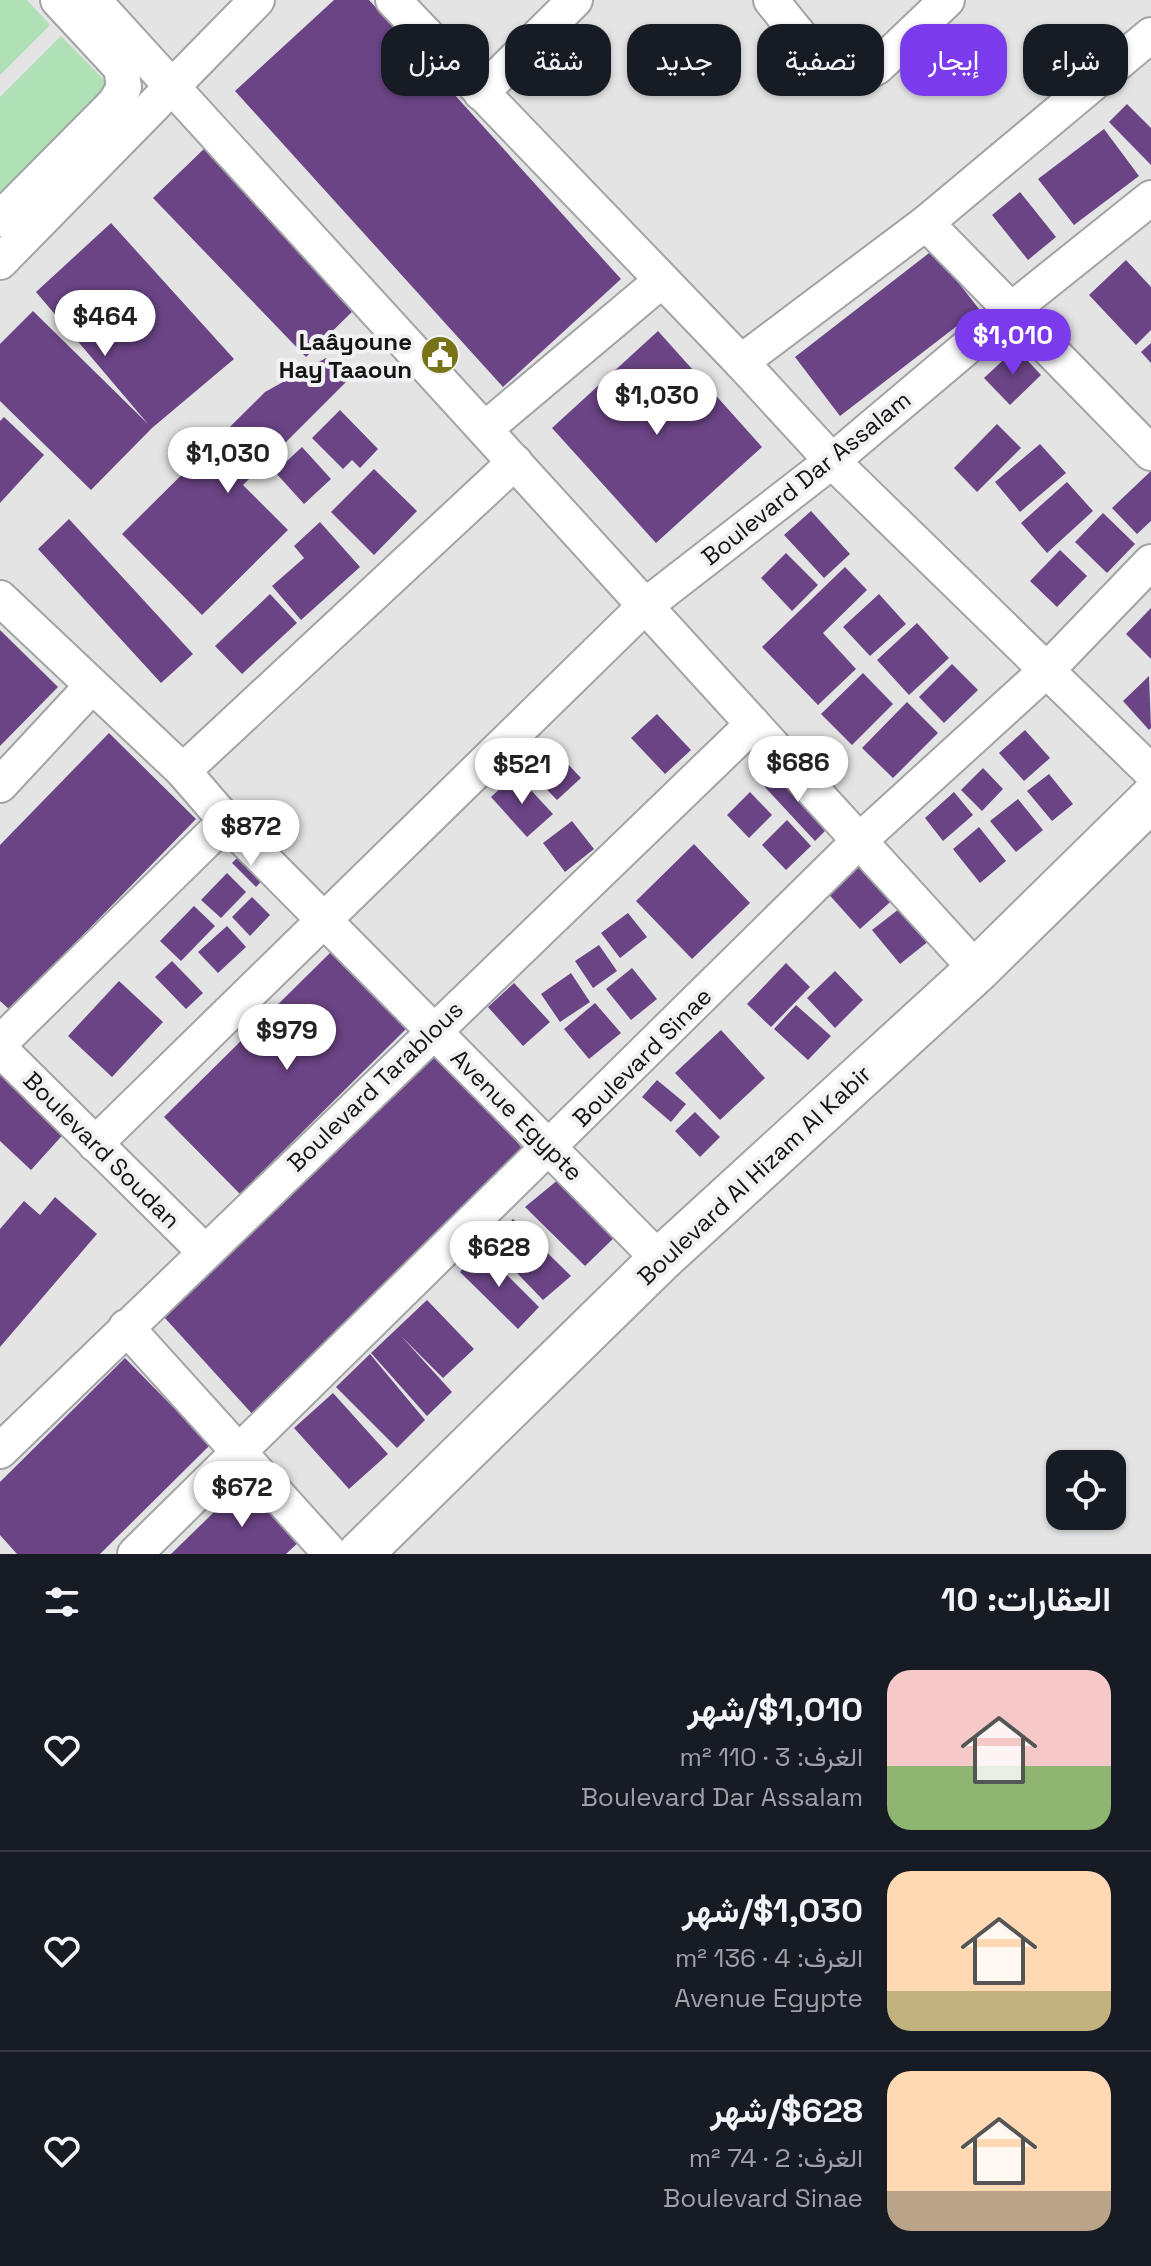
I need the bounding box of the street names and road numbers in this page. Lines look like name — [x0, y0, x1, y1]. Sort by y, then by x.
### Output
street label: Boulevard Dar Assalam — [695, 384, 917, 572]
street label: Boulevard Sinae — [566, 981, 718, 1133]
street label: Boulevard Tarablous — [281, 994, 469, 1178]
street label: Avenue Egypte — [444, 1042, 590, 1188]
street label: Boulevard Al Hizam Al Kabir — [631, 1058, 877, 1292]
street label: Boulevard Soudan — [17, 1065, 187, 1235]

